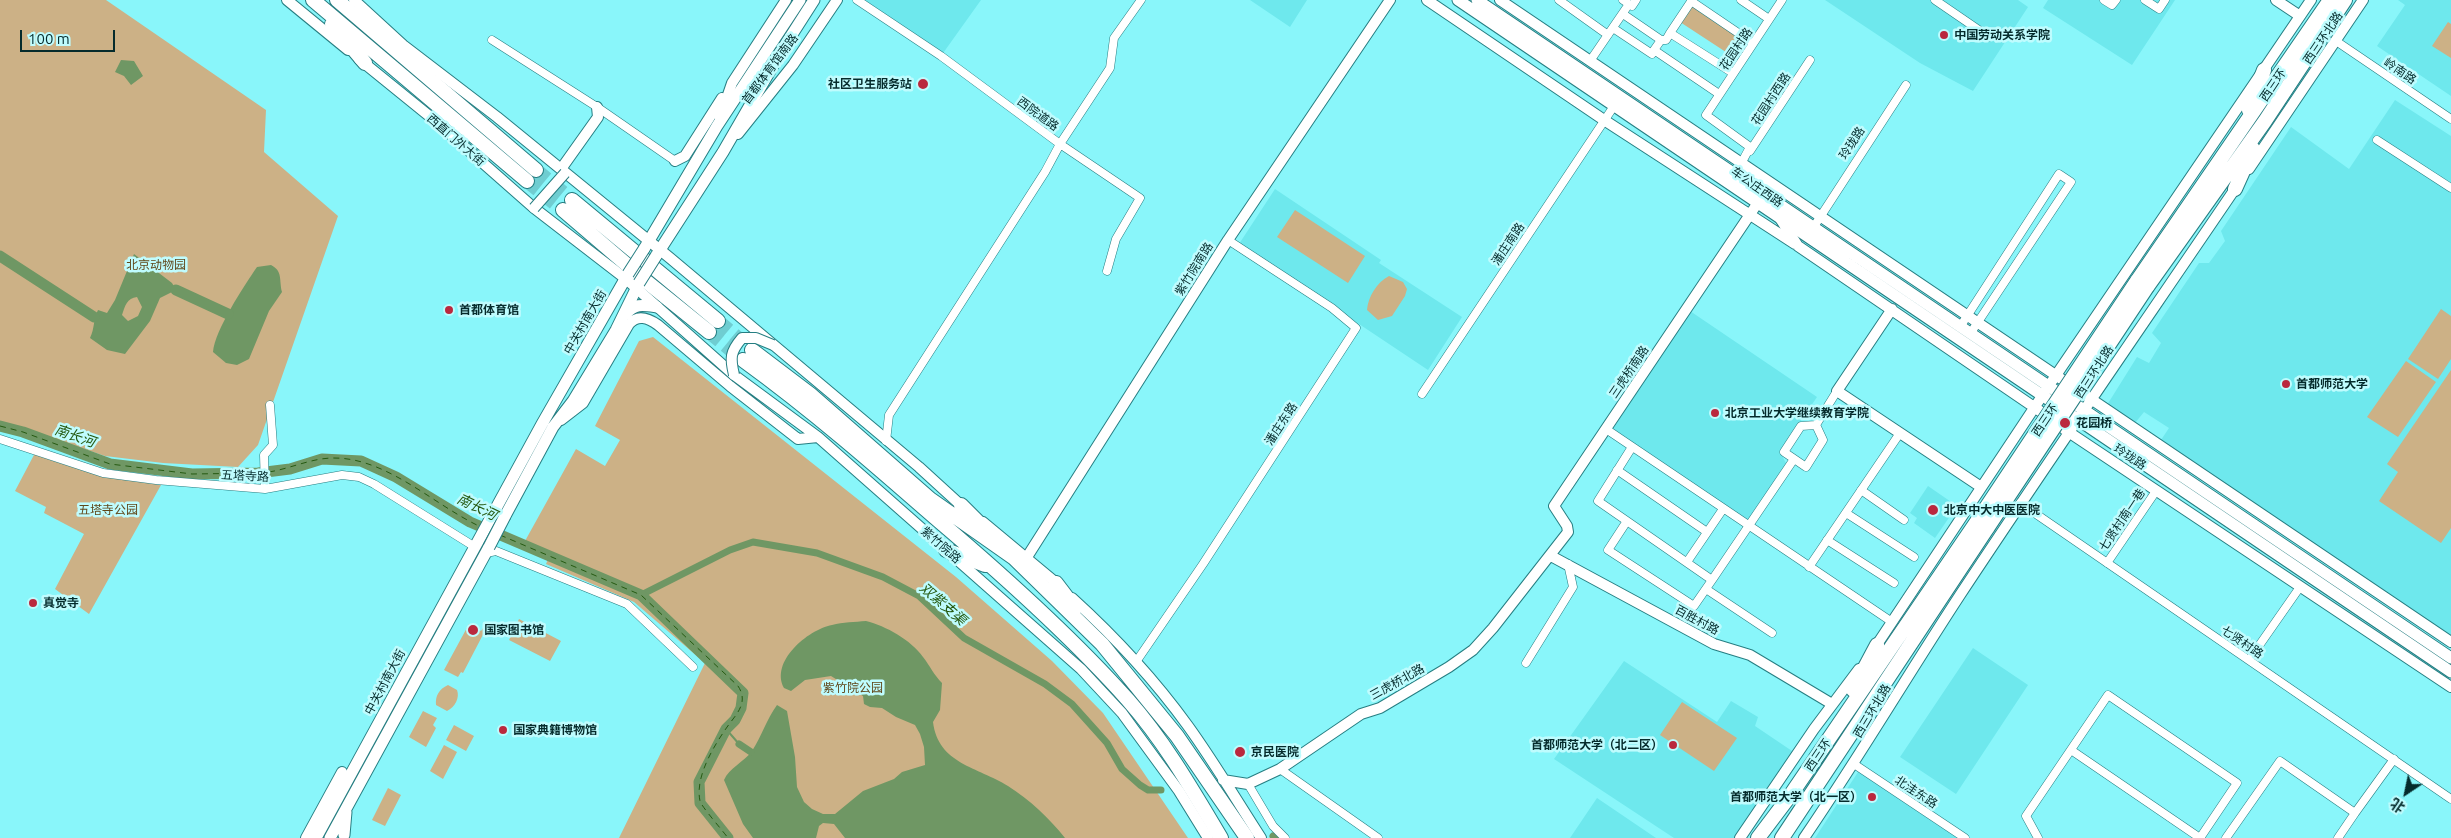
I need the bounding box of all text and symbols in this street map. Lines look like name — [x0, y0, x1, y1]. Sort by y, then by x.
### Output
street label: 西三环北路 — [2300, 9, 2346, 67]
scale bar — [22, 20, 118, 52]
street label: 花园村路 — [1717, 25, 1755, 73]
place label: 中国劳动关系学院 — [1954, 28, 2050, 42]
marker: 中国劳动关系学院 — [1938, 29, 1950, 41]
text: 100 m — [28, 30, 70, 47]
street label: 首都体育馆南路 — [739, 31, 801, 107]
street label: 岭南路 — [2381, 55, 2419, 87]
street label: 西三环 — [2257, 66, 2289, 104]
street label: 花园村西路 — [1749, 70, 1793, 128]
place label: 社区卫生服务站 — [828, 77, 912, 91]
marker: 社区卫生服务站 — [916, 77, 930, 91]
street label: 西院道路 — [1014, 94, 1062, 134]
street label: 西直门外大街 — [424, 111, 488, 169]
street label: 玲珑路 — [1836, 124, 1868, 162]
street label: 车公庄西路 — [1728, 164, 1786, 210]
street label: 潘庄南路 — [1489, 220, 1527, 268]
street label: 紫竹院南路 — [1172, 240, 1216, 298]
park label: 北京动物园 — [126, 258, 186, 272]
street label: 中关村南大街 — [561, 287, 609, 357]
place label: 首都体育馆 — [459, 303, 519, 317]
marker: 首都体育馆 — [443, 304, 455, 316]
street label: 三虎桥南路 — [1606, 343, 1652, 401]
street label: 西三环北路 — [2072, 343, 2116, 401]
place label: 首都师范大学 — [2296, 377, 2368, 391]
marker: 首都师范大学 — [2280, 378, 2292, 390]
street label: 潘庄东路 — [1262, 400, 1300, 448]
street label: 西三环 — [2029, 401, 2061, 439]
place label: 北京工业大学继续教育学院 — [1725, 406, 1869, 420]
marker: 北京工业大学继续教育学院 — [1709, 407, 1721, 419]
marker: 花园桥 — [2058, 416, 2072, 430]
place label: 花园桥 — [2076, 416, 2112, 430]
water label: 南长河 — [52, 421, 98, 451]
street label: 玲珑路 — [2111, 441, 2149, 473]
street label: 五塔寺路 — [221, 468, 269, 484]
street label: 七贤村南一巷 — [2096, 486, 2148, 554]
water label: 南长河 — [454, 490, 500, 524]
park label: 五塔寺公园 — [78, 503, 138, 517]
marker: 北京中大中医医院 — [1926, 503, 1940, 517]
place label: 北京中大中医医院 — [1944, 503, 2040, 517]
street label: 紫竹院路 — [918, 524, 964, 566]
water label: 双紫支渠 — [916, 579, 970, 629]
place label: 真觉寺 — [43, 596, 79, 610]
marker: 真觉寺 — [27, 597, 39, 609]
street label: 百胜村路 — [1672, 602, 1722, 638]
marker: 国家图书馆 — [466, 623, 480, 637]
place label: 国家图书馆 — [484, 623, 544, 637]
street label: 七贤村路 — [2218, 623, 2266, 661]
street label: 中关村南大街 — [362, 647, 408, 717]
street label: 三虎桥北路 — [1367, 661, 1427, 703]
park label: 紫竹院公园 — [823, 681, 883, 695]
street label: 西三环北路 — [1850, 682, 1894, 740]
place label: 国家典籍博物馆 — [513, 723, 597, 737]
marker: 国家典籍博物馆 — [497, 724, 509, 736]
street label: 西三环 — [1802, 736, 1834, 774]
place label: 首都师范大学（北二区） — [1531, 738, 1663, 752]
marker: 首都师范大学（北二区） — [1667, 739, 1679, 751]
marker: 京民医院 — [1233, 745, 1247, 759]
place label: 京民医院 — [1251, 745, 1299, 759]
north arrow — [2381, 768, 2431, 818]
street label: 北洼东路 — [1892, 773, 1940, 811]
place label: 首都师范大学（北一区） — [1730, 790, 1862, 804]
marker: 首都师范大学（北一区） — [1866, 791, 1878, 803]
text: 北 — [2387, 795, 2408, 816]

